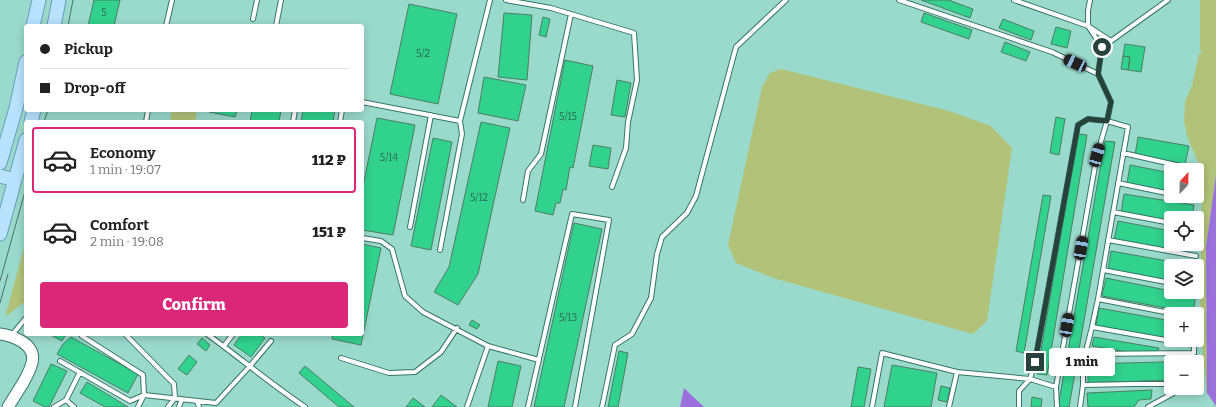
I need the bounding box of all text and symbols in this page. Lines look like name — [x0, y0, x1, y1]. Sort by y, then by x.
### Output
house number: 5 — [101, 7, 107, 19]
route start — [1093, 38, 1111, 56]
text: Pickup — [64, 40, 113, 58]
house number: 5/2 — [416, 48, 430, 60]
car — [1062, 52, 1088, 74]
text: Drop-off — [64, 79, 125, 97]
house number: 5/15 — [559, 111, 577, 123]
icon: car — [42, 142, 78, 178]
car — [1088, 142, 1106, 168]
text: Economy — [90, 144, 156, 162]
text: 112 ₽ — [312, 151, 346, 169]
house number: 5/14 — [380, 152, 398, 164]
text: 1 min · 19:07 — [90, 162, 161, 177]
north arrow — [1164, 163, 1204, 203]
map controls — [1164, 163, 1204, 395]
house number: 5/12 — [470, 192, 488, 204]
button: locate — [1164, 211, 1204, 251]
icon: car — [42, 214, 78, 250]
text: Comfort — [90, 216, 149, 234]
text: 151 ₽ — [312, 223, 346, 241]
text: 2 min · 19:08 — [90, 234, 164, 249]
car — [1073, 235, 1089, 261]
button: layers — [1164, 259, 1204, 299]
button: Confirm — [40, 282, 348, 328]
button: + — [1164, 307, 1204, 347]
house number: 5/13 — [559, 312, 577, 324]
car — [1059, 312, 1075, 338]
callout: 1 min — [1049, 348, 1115, 376]
route end — [1026, 353, 1044, 371]
text: 1 min — [1065, 354, 1099, 369]
button: − — [1164, 355, 1204, 395]

